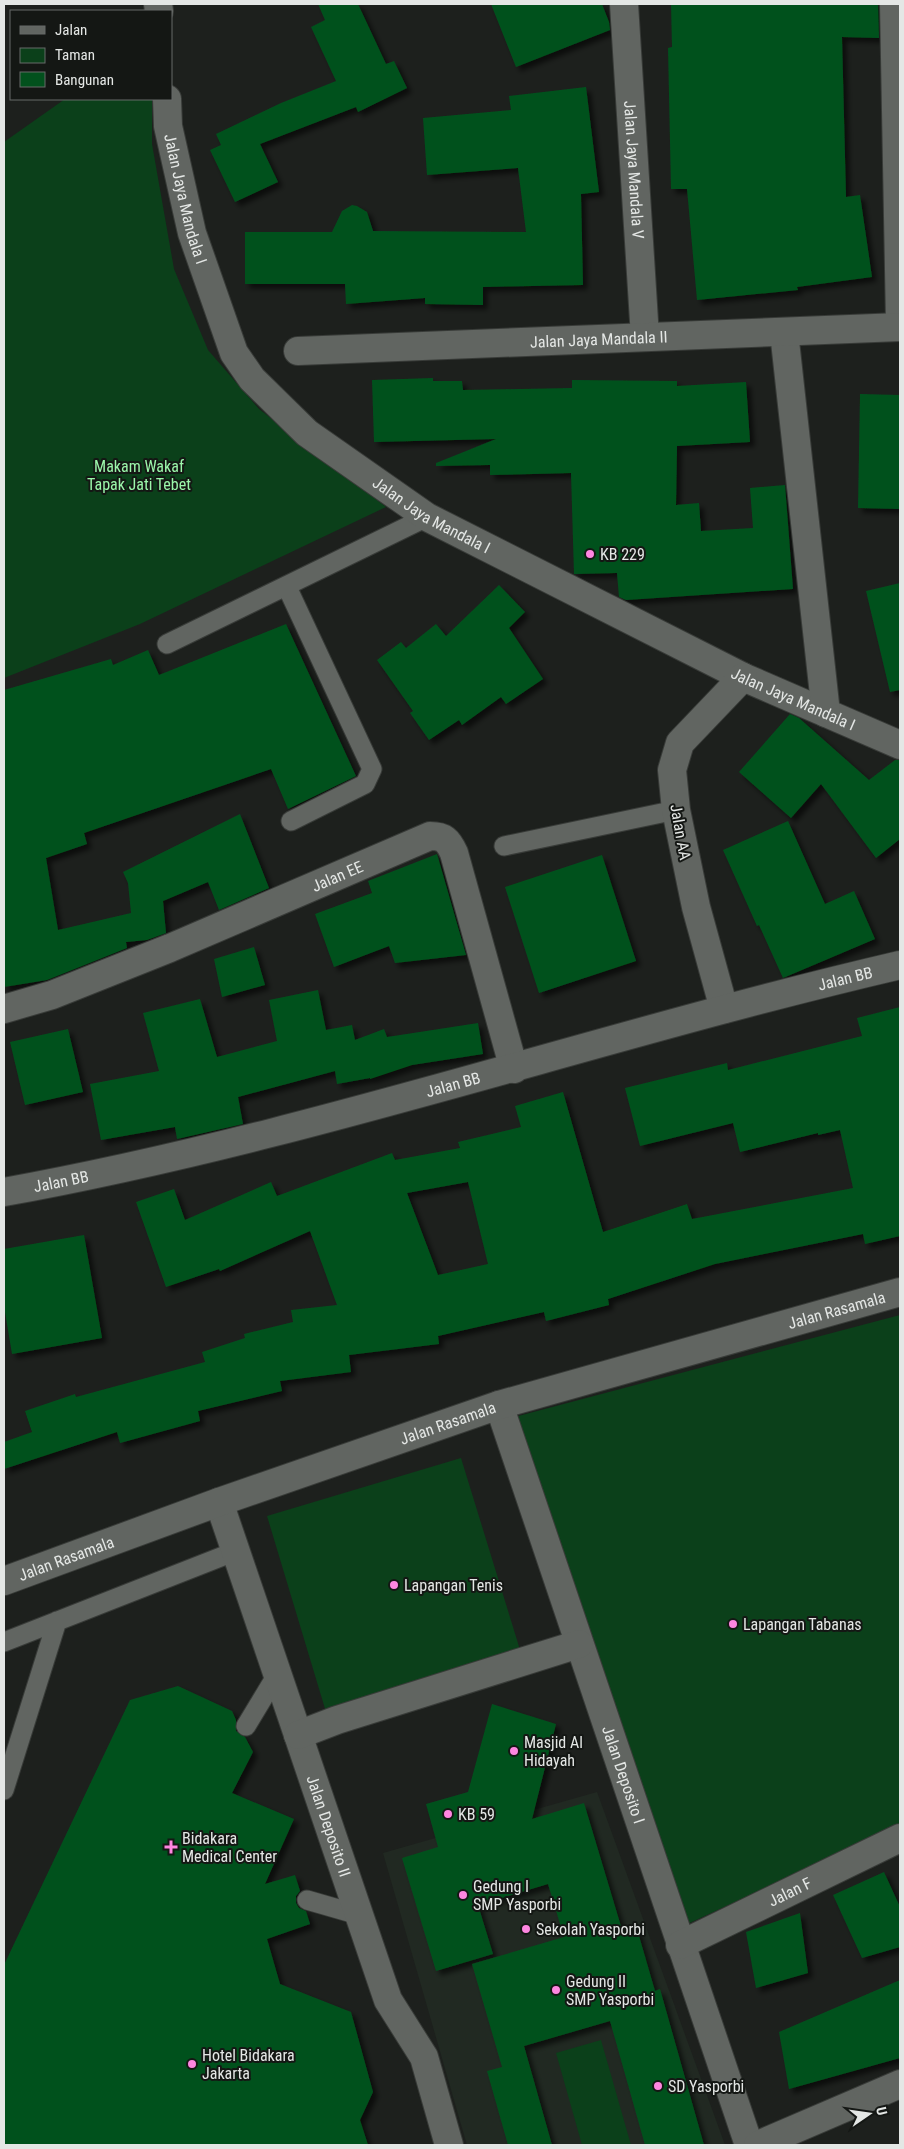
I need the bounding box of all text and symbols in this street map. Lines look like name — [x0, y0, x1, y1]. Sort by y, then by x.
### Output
legend — [10, 10, 172, 100]
text: Jalan — [55, 21, 87, 39]
text: Taman — [55, 46, 95, 64]
text: Bangunan — [55, 71, 114, 89]
street label: Jalan Jaya Mandala V — [620, 100, 648, 239]
street label: Jalan Jaya Mandala I — [160, 132, 211, 267]
street label: Jalan Jaya Mandala II — [530, 327, 668, 352]
park label: Makam Wakaf Tapak Jati Tebet — [87, 457, 191, 494]
street label: Jalan Jaya Mandala I — [369, 473, 493, 557]
place label: KB 229 — [600, 545, 645, 564]
marker: KB 229 — [584, 548, 596, 560]
street label: Jalan Jaya Mandala I — [728, 664, 858, 734]
street label: Jalan AA — [666, 803, 695, 862]
street label: Jalan EE — [309, 857, 366, 896]
street label: Jalan BB — [816, 963, 874, 995]
street label: Jalan BB — [424, 1068, 483, 1101]
street label: Jalan BB — [32, 1167, 90, 1196]
street label: Jalan Rasamala — [786, 1288, 887, 1333]
street label: Jalan Rasamala — [397, 1398, 498, 1449]
street label: Jalan Rasamala — [16, 1532, 117, 1585]
place label: Lapangan Tenis — [404, 1576, 503, 1595]
marker: Lapangan Tenis — [388, 1579, 400, 1591]
place label: Lapangan Tabanas — [743, 1615, 862, 1634]
marker: Lapangan Tabanas — [727, 1618, 739, 1630]
street label: Jalan Deposito I — [598, 1723, 649, 1826]
place label: Masjid Al Hidayah — [524, 1733, 583, 1770]
marker: Masjid Al Hidayah — [508, 1745, 520, 1757]
street label: Jalan Deposito II — [302, 1773, 354, 1879]
place label: KB 59 — [458, 1805, 495, 1824]
marker: KB 59 — [442, 1808, 454, 1820]
place label: Bidakara Medical Center — [182, 1829, 277, 1866]
marker: Bidakara Medical Center — [164, 1840, 178, 1854]
street label: Jalan F — [765, 1873, 815, 1911]
place label: Gedung I SMP Yasporbi — [473, 1877, 561, 1914]
marker: Gedung I SMP Yasporbi — [457, 1889, 469, 1901]
place label: Sekolah Yasporbi — [536, 1920, 645, 1939]
marker: Sekolah Yasporbi — [520, 1923, 532, 1935]
place label: Gedung II SMP Yasporbi — [566, 1972, 654, 2009]
marker: Gedung II SMP Yasporbi — [550, 1984, 562, 1996]
place label: Hotel Bidakara Jakarta — [202, 2046, 295, 2083]
marker: Hotel Bidakara Jakarta — [186, 2058, 198, 2070]
place label: SD Yasporbi — [668, 2077, 744, 2096]
marker: SD Yasporbi — [652, 2080, 664, 2092]
north arrow — [844, 2089, 894, 2139]
text: U — [873, 2105, 890, 2117]

